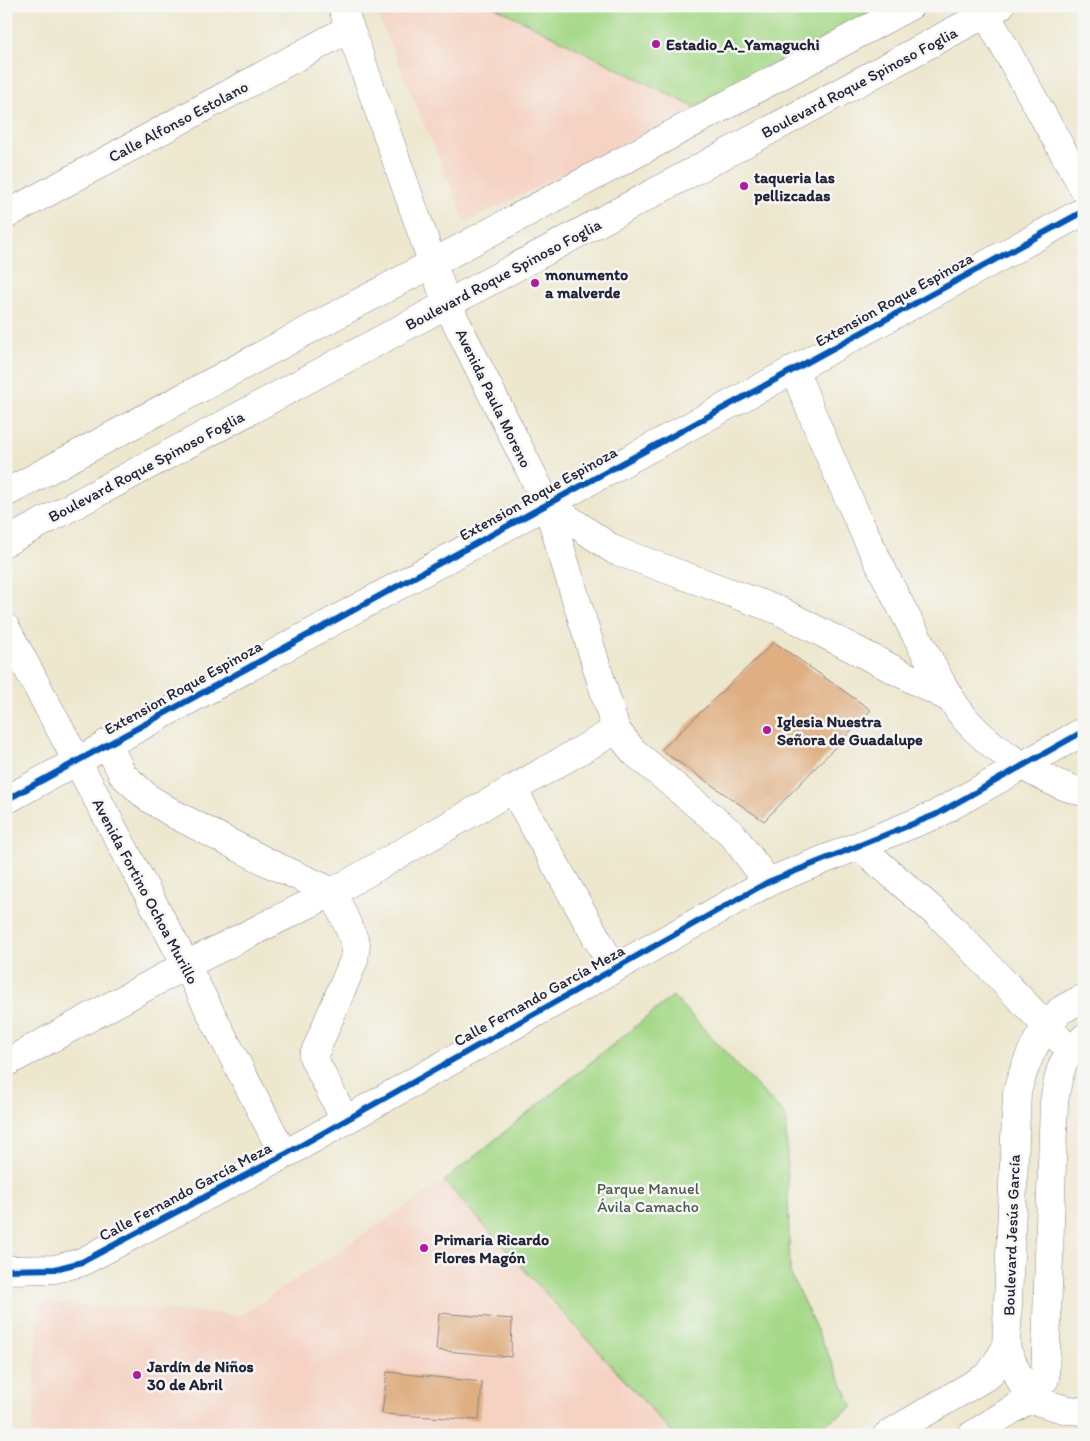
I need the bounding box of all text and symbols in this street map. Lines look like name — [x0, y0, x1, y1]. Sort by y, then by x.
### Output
street label: Boulevard Roque Spinoso Foglia — [758, 22, 961, 142]
place label: Estadio_A._Yamaguchi — [666, 35, 820, 55]
marker: Estadio_A._Yamaguchi — [650, 38, 662, 50]
street label: Calle Alfonso Estolano — [105, 77, 251, 166]
place label: taqueria las pellizcadas — [753, 168, 835, 206]
marker: taqueria las pellizcadas — [738, 180, 750, 192]
street label: Boulevard Roque Spinoso Foglia — [402, 214, 605, 334]
street label: Extension Roque Espinoza — [812, 248, 977, 351]
place label: monumento a malverde — [544, 265, 628, 302]
marker: monumento a malverde — [529, 277, 541, 289]
street label: Avenida Paula Moreno — [452, 326, 535, 471]
street label: Boulevard Roque Spinoso Foglia — [45, 406, 248, 526]
street label: Extension Roque Espinoza — [456, 442, 621, 545]
street label: Extension Roque Espinoza — [101, 636, 266, 739]
place label: Iglesia Nuestra Señora de Guadalupe — [777, 712, 923, 750]
marker: Iglesia Nuestra Señora de Guadalupe — [761, 724, 773, 736]
street label: Avenida Fortino Ochoa Murillo — [88, 795, 203, 987]
street label: Calle Fernando García Meza — [450, 940, 629, 1050]
street label: Calle Fernando García Meza — [96, 1138, 275, 1245]
street label: Boulevard Jesús García — [999, 1153, 1024, 1316]
park label: Parque Manuel Ávila Camacho — [597, 1179, 700, 1216]
place label: Primaria Ricardo Flores Magón — [434, 1230, 549, 1268]
marker: Primaria Ricardo Flores Magón — [418, 1242, 430, 1254]
place label: Jardín de Niños 30 de Abril — [146, 1357, 254, 1394]
marker: Jardín de Niños 30 de Abril — [131, 1369, 143, 1381]

